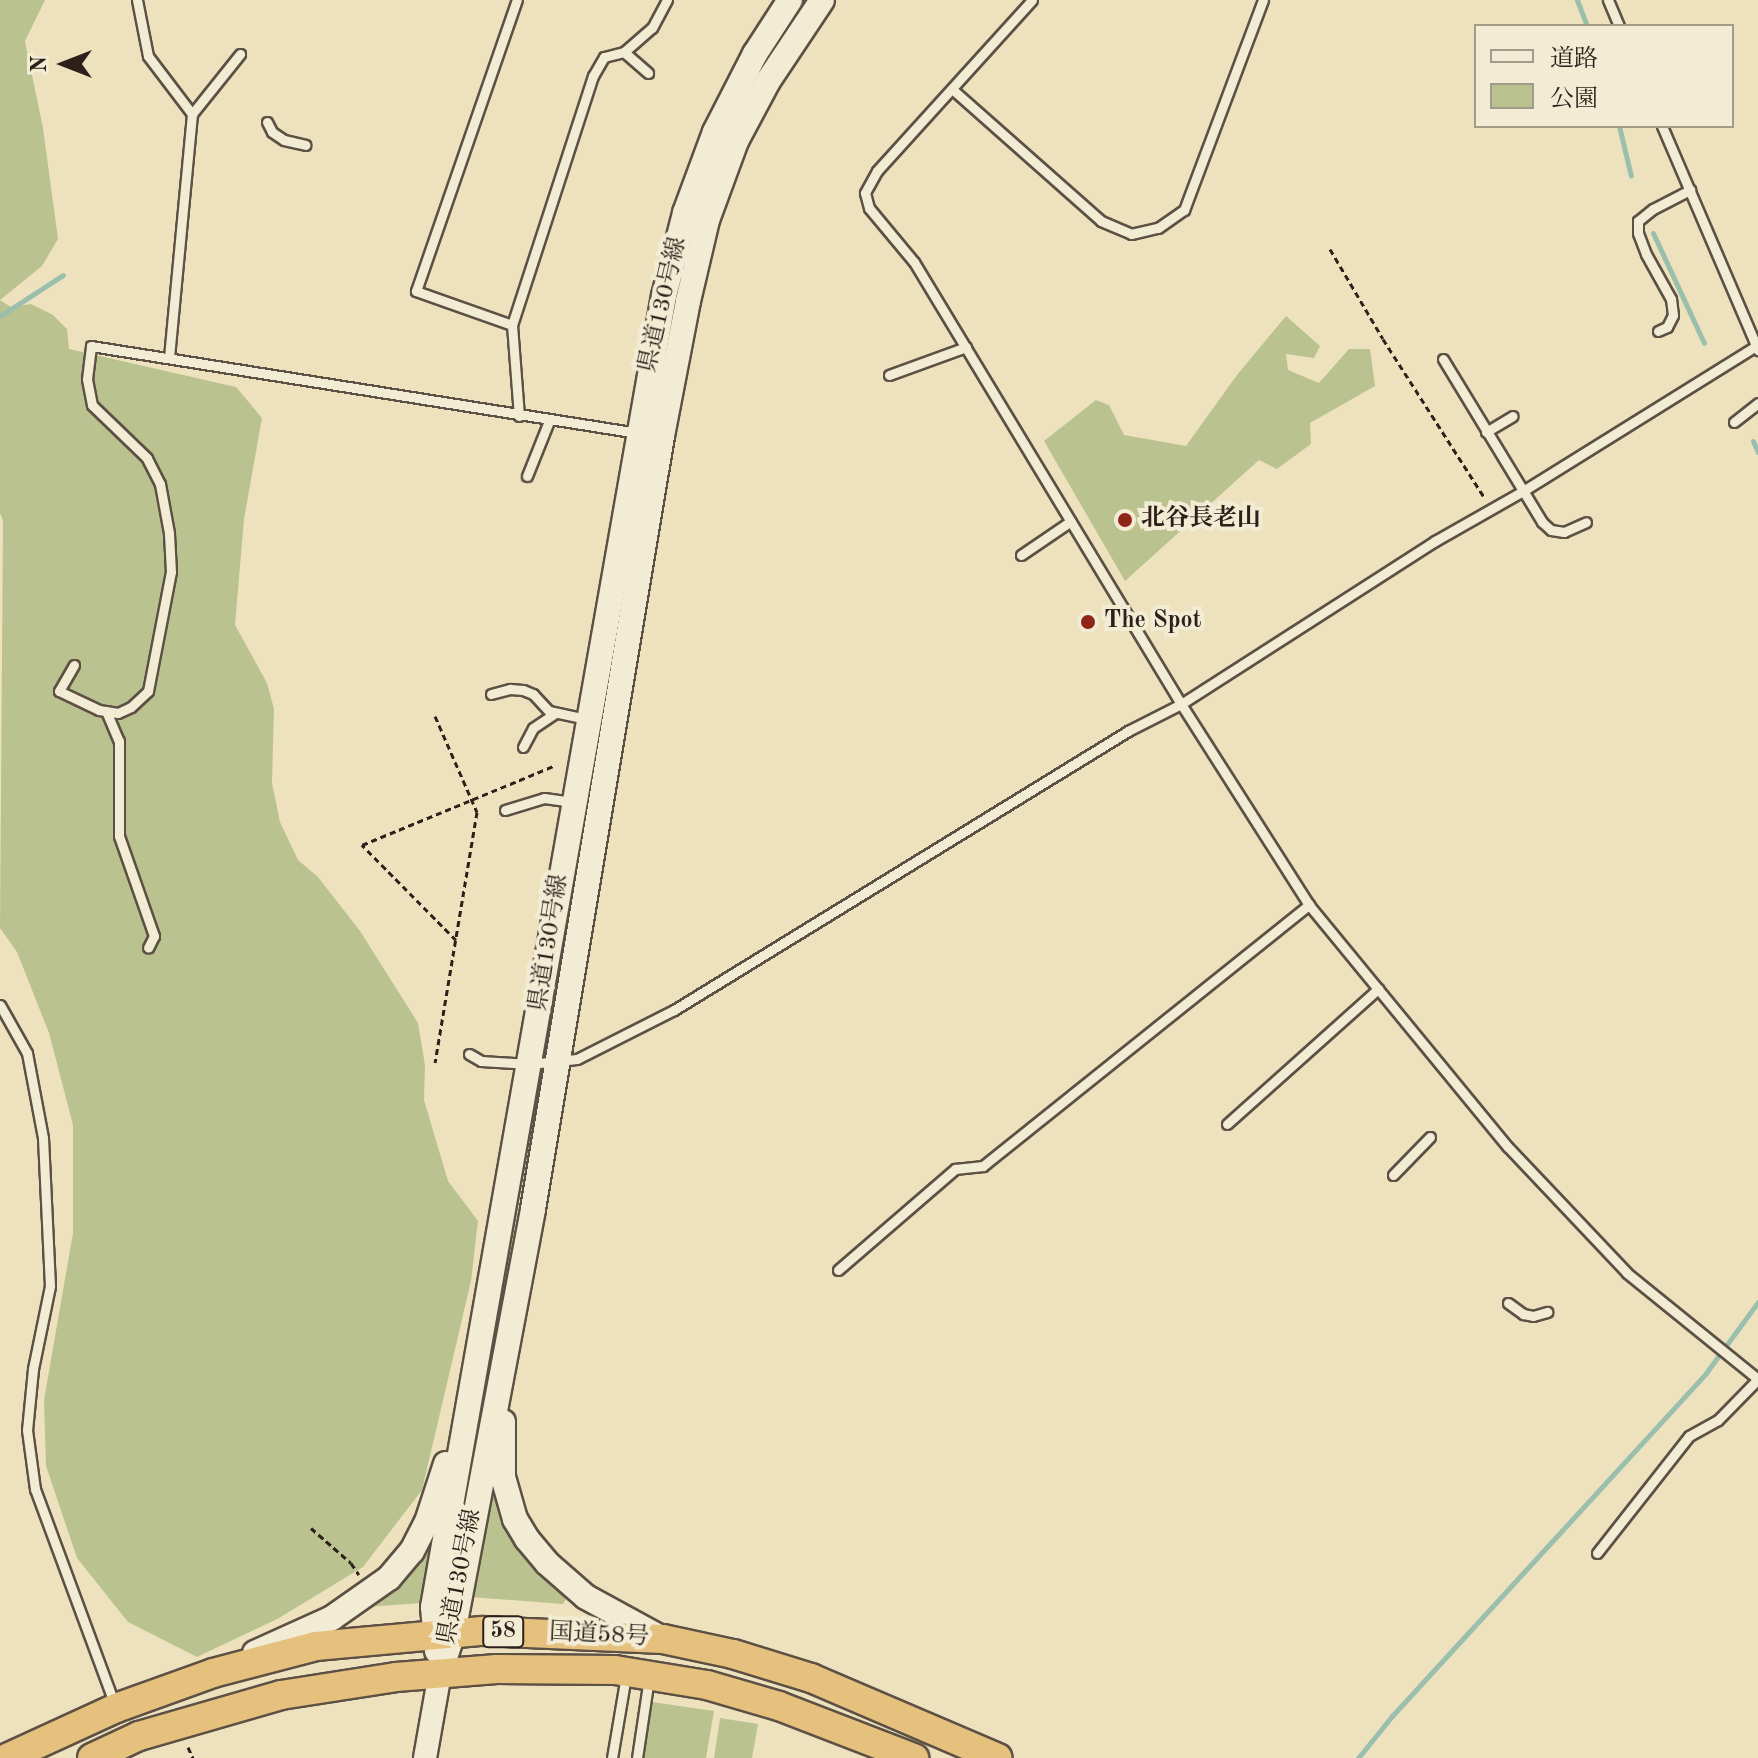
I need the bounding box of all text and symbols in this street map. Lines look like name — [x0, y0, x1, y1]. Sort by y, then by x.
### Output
north arrow — [24, 24, 104, 104]
legend — [1474, 24, 1734, 128]
text: 道路 — [1550, 48, 1598, 72]
text: N — [29, 56, 51, 72]
text: 公園 — [1550, 88, 1598, 112]
street label: 県道130号線 — [634, 235, 694, 375]
place label: 北谷長老山 — [1141, 506, 1261, 534]
marker: 北谷長老山 — [1116, 511, 1134, 529]
place label: The Spot — [1104, 608, 1201, 636]
marker: The Spot — [1079, 613, 1097, 631]
street label: 県道130号線 — [525, 873, 575, 1013]
street label: 県道130号線 — [434, 1507, 488, 1647]
road number: 58 — [481, 1614, 525, 1650]
street label: 国道58号 — [548, 1619, 650, 1653]

